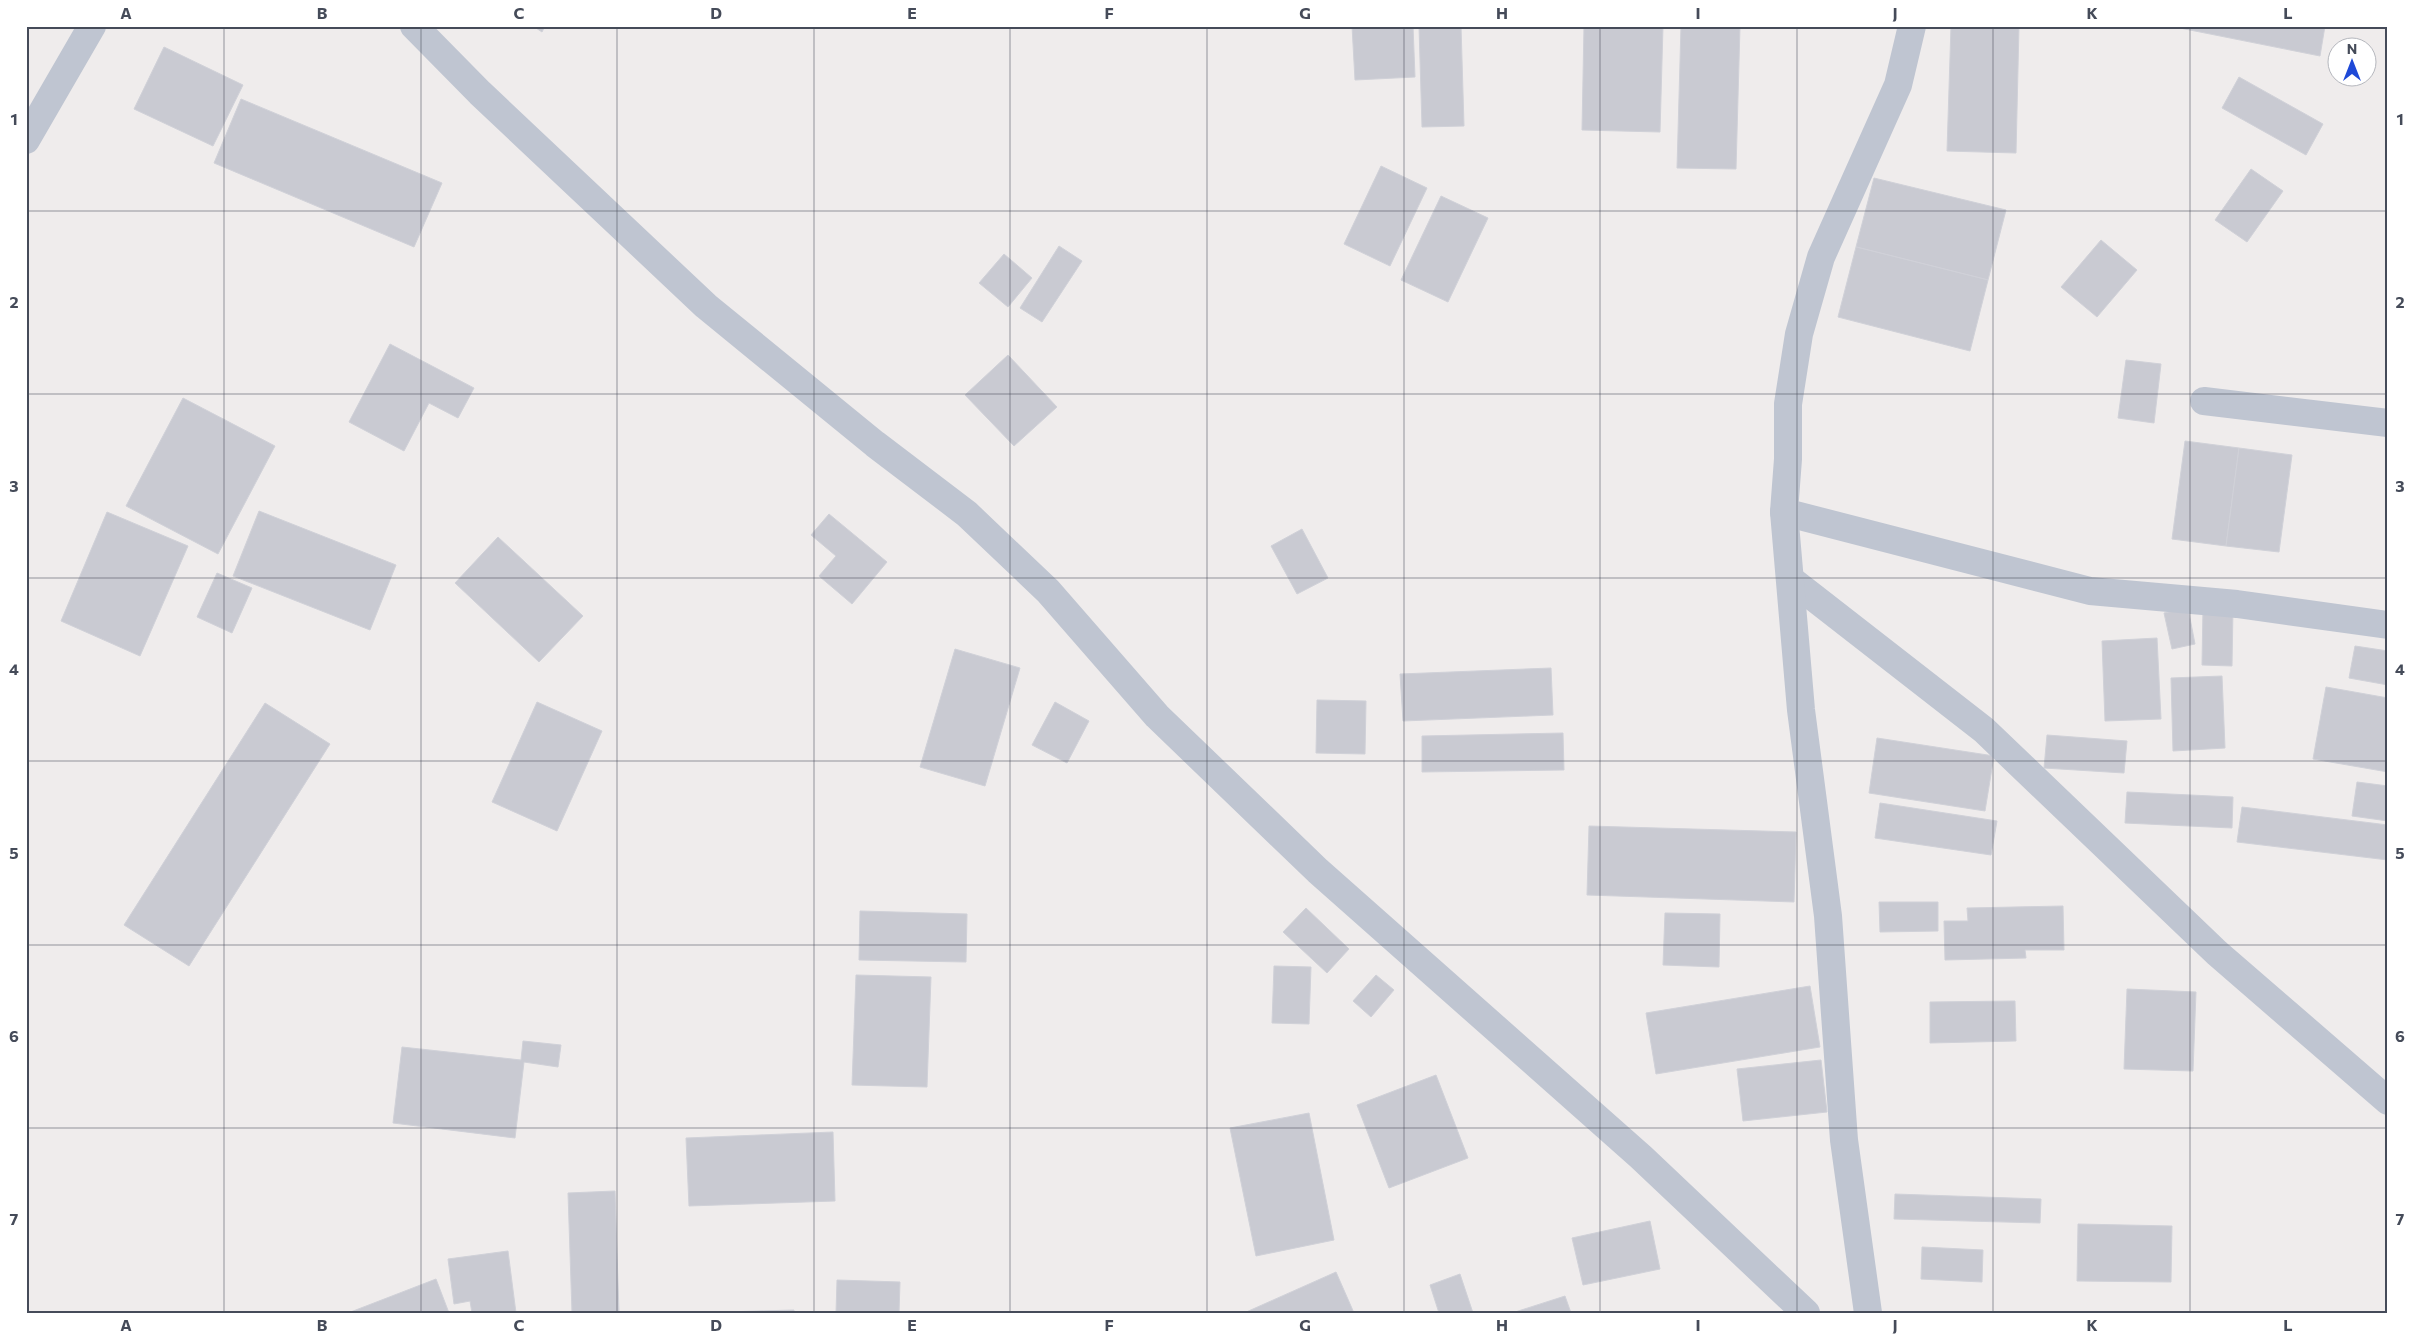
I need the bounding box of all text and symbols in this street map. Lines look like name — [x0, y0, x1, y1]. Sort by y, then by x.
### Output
text: A — [120, 3, 132, 22]
text: B — [317, 3, 328, 22]
text: C — [514, 3, 525, 22]
text: D — [710, 3, 722, 22]
text: E — [907, 3, 917, 22]
text: F — [1104, 3, 1114, 22]
text: G — [1299, 3, 1311, 22]
text: H — [1496, 3, 1508, 22]
text: I — [1695, 3, 1701, 22]
text: J — [1892, 3, 1898, 22]
text: K — [2086, 3, 2098, 22]
text: L — [2283, 3, 2293, 22]
north arrow — [2326, 38, 2376, 88]
text: N — [2347, 40, 2357, 57]
text: 1 — [10, 109, 18, 128]
text: 1 — [2396, 109, 2404, 128]
text: 2 — [9, 292, 19, 311]
text: 2 — [2395, 292, 2405, 311]
text: 3 — [9, 476, 19, 495]
text: 3 — [2395, 476, 2405, 495]
text: 4 — [9, 659, 19, 678]
text: 4 — [2395, 659, 2405, 678]
text: 5 — [9, 843, 19, 862]
text: 5 — [2395, 843, 2405, 862]
text: 6 — [9, 1026, 19, 1045]
text: 6 — [2395, 1026, 2405, 1045]
text: 7 — [10, 1209, 19, 1228]
text: 7 — [2396, 1209, 2405, 1228]
text: A — [120, 1315, 132, 1334]
text: B — [317, 1315, 328, 1334]
text: C — [514, 1315, 525, 1334]
text: D — [710, 1315, 722, 1334]
text: E — [907, 1315, 917, 1334]
text: F — [1104, 1315, 1114, 1334]
text: G — [1299, 1315, 1311, 1334]
text: H — [1496, 1315, 1508, 1334]
text: I — [1695, 1315, 1701, 1334]
text: J — [1892, 1315, 1898, 1334]
text: K — [2086, 1315, 2098, 1334]
text: L — [2283, 1315, 2293, 1334]

